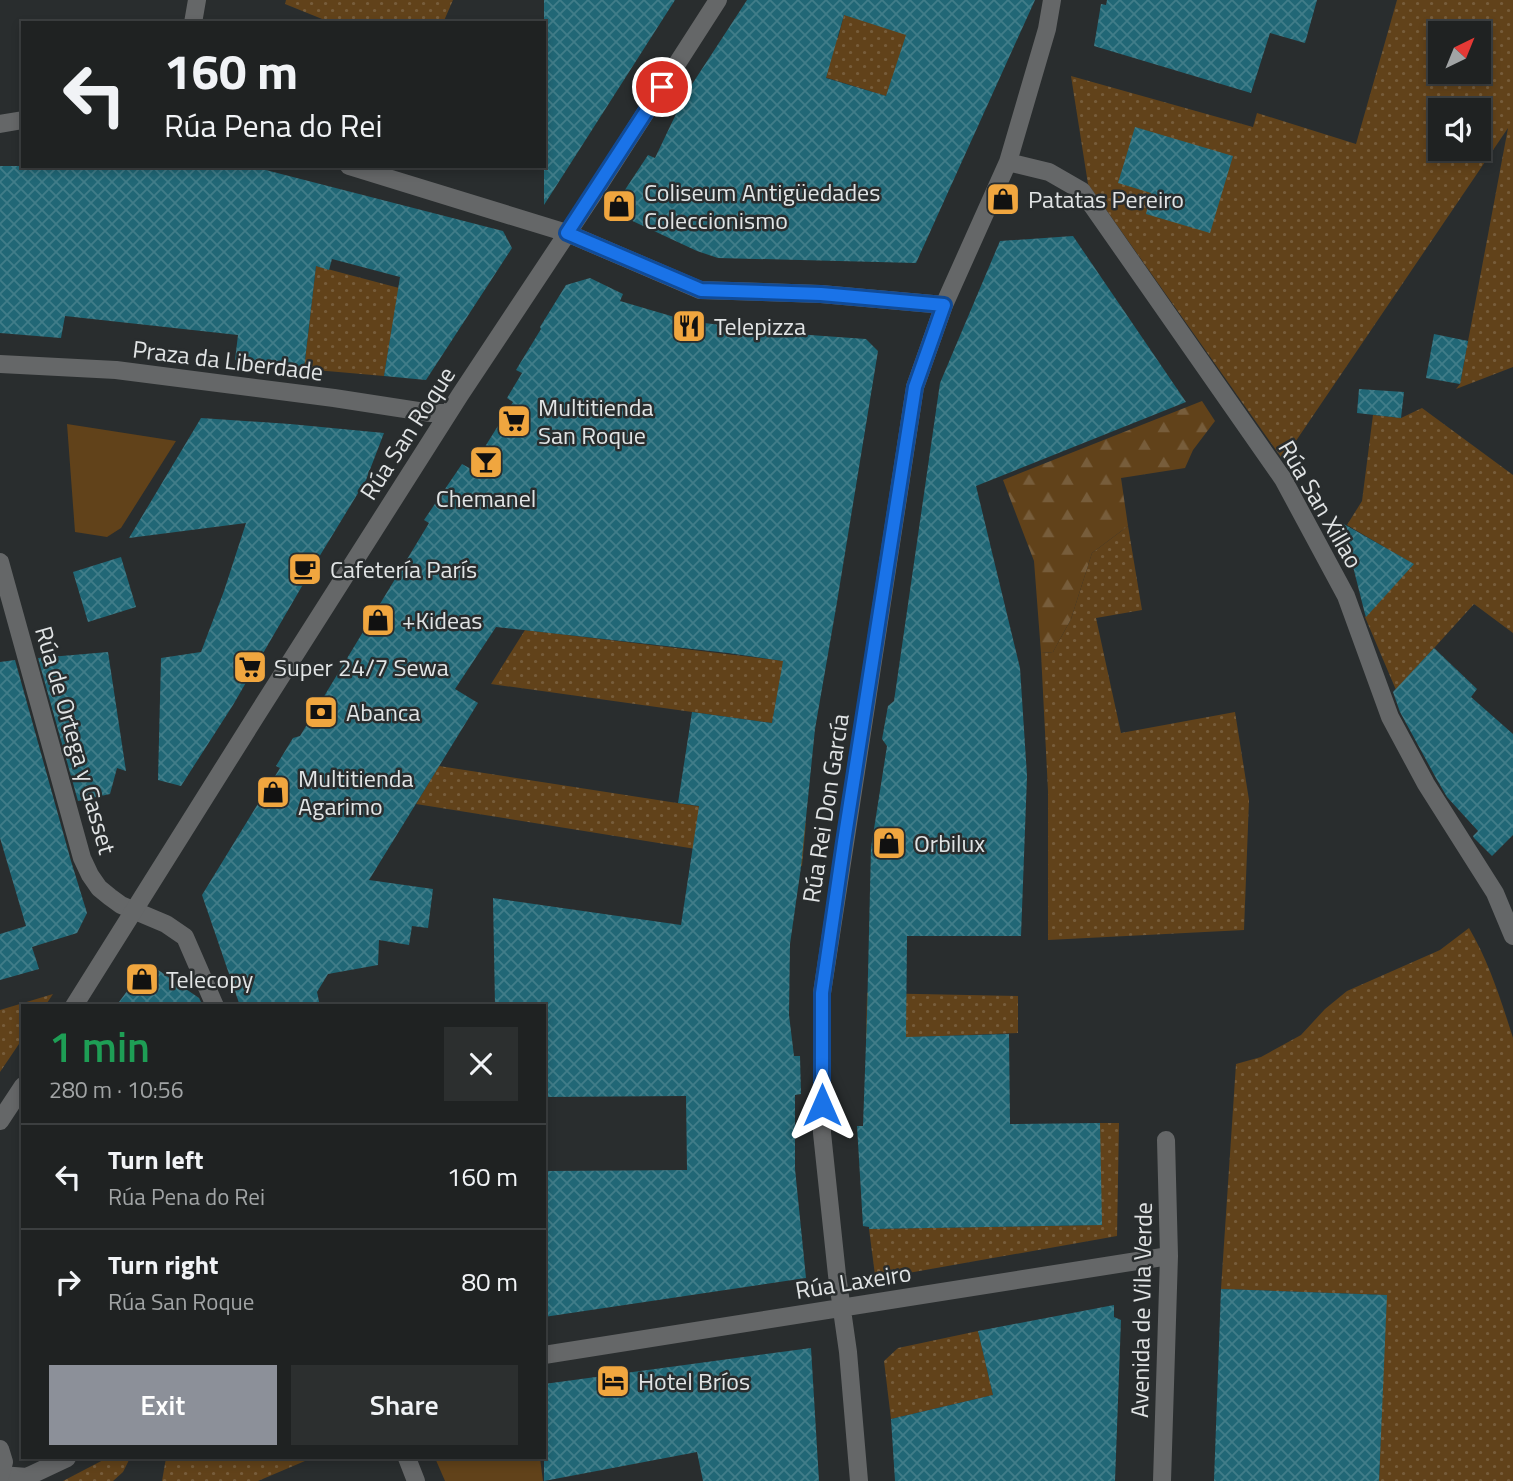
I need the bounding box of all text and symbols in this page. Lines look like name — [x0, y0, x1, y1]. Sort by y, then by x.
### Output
north arrow — [1428, 21, 1491, 84]
map controls — [1428, 21, 1491, 161]
text: 160 m — [164, 33, 298, 108]
icon: left — [49, 49, 140, 140]
pin — [632, 57, 692, 117]
icon: arrive — [643, 68, 681, 106]
button: sound — [1428, 98, 1491, 161]
text: Rúa Pena do Rei — [164, 101, 382, 149]
place label: Coliseum Antigüedades Coleccionismo — [644, 174, 880, 238]
shop icon: Patatas Pereiro — [984, 180, 1022, 218]
place label: Patatas Pereiro — [1028, 181, 1184, 217]
shop icon: Coliseum Antigüedades Coleccionismo — [600, 187, 638, 225]
restaurant icon: Telepizza — [670, 307, 708, 345]
place label: Telepizza — [714, 308, 806, 344]
street label: Praza da Liberdade — [131, 330, 325, 390]
street label: Rúa San Roque — [350, 359, 464, 507]
place label: Multitienda San Roque — [538, 389, 654, 453]
supermarket icon: Multitienda San Roque — [495, 402, 533, 440]
street label: Rúa San Xillao — [1270, 433, 1372, 575]
bar icon: Chemanel — [467, 443, 505, 481]
place label: Chemanel — [436, 480, 536, 516]
cafe icon: Cafetería París — [286, 550, 324, 588]
place label: Cafetería París — [330, 551, 477, 587]
shop icon: +Kideas — [359, 601, 397, 639]
place label: +Kideas — [402, 602, 482, 638]
street label: Rúa de Ortega y Gasset — [26, 622, 126, 859]
supermarket icon: Super 24/7 Sewa — [231, 648, 269, 686]
place label: Super 24/7 Sewa — [274, 649, 449, 685]
bank icon: Abanca — [302, 693, 340, 731]
place label: Abanca — [346, 694, 420, 730]
street label: Rúa Rei Don García — [792, 711, 858, 905]
place label: Multitienda Agarimo — [298, 760, 414, 824]
shop icon: Multitienda Agarimo — [254, 773, 292, 811]
shop icon: Orbilux — [870, 824, 908, 862]
place label: Orbilux — [914, 825, 985, 861]
shop icon: Telecopy — [123, 960, 161, 998]
place label: Telecopy — [166, 961, 254, 997]
text: 1 min — [49, 1014, 150, 1078]
button: close — [444, 1027, 518, 1101]
position arrow — [785, 1068, 859, 1142]
text: 280 m · 10:56 — [49, 1072, 184, 1107]
text: Turn left — [108, 1140, 203, 1179]
text: 160 m — [447, 1157, 518, 1196]
icon: left — [49, 1158, 87, 1196]
text: Rúa Pena do Rei — [108, 1179, 265, 1214]
street label: Avenida de Vila Verde — [1121, 1202, 1161, 1418]
text: Turn right — [108, 1245, 219, 1284]
street label: Rúa Laxeiro — [792, 1254, 914, 1308]
text: 80 m — [461, 1262, 518, 1301]
icon: right — [49, 1263, 87, 1301]
text: Rúa San Roque — [108, 1284, 254, 1319]
hotel icon: Hotel Bríos — [594, 1362, 632, 1400]
place label: Hotel Bríos — [638, 1363, 750, 1399]
button: Exit — [49, 1365, 277, 1445]
button: Share — [291, 1365, 518, 1445]

